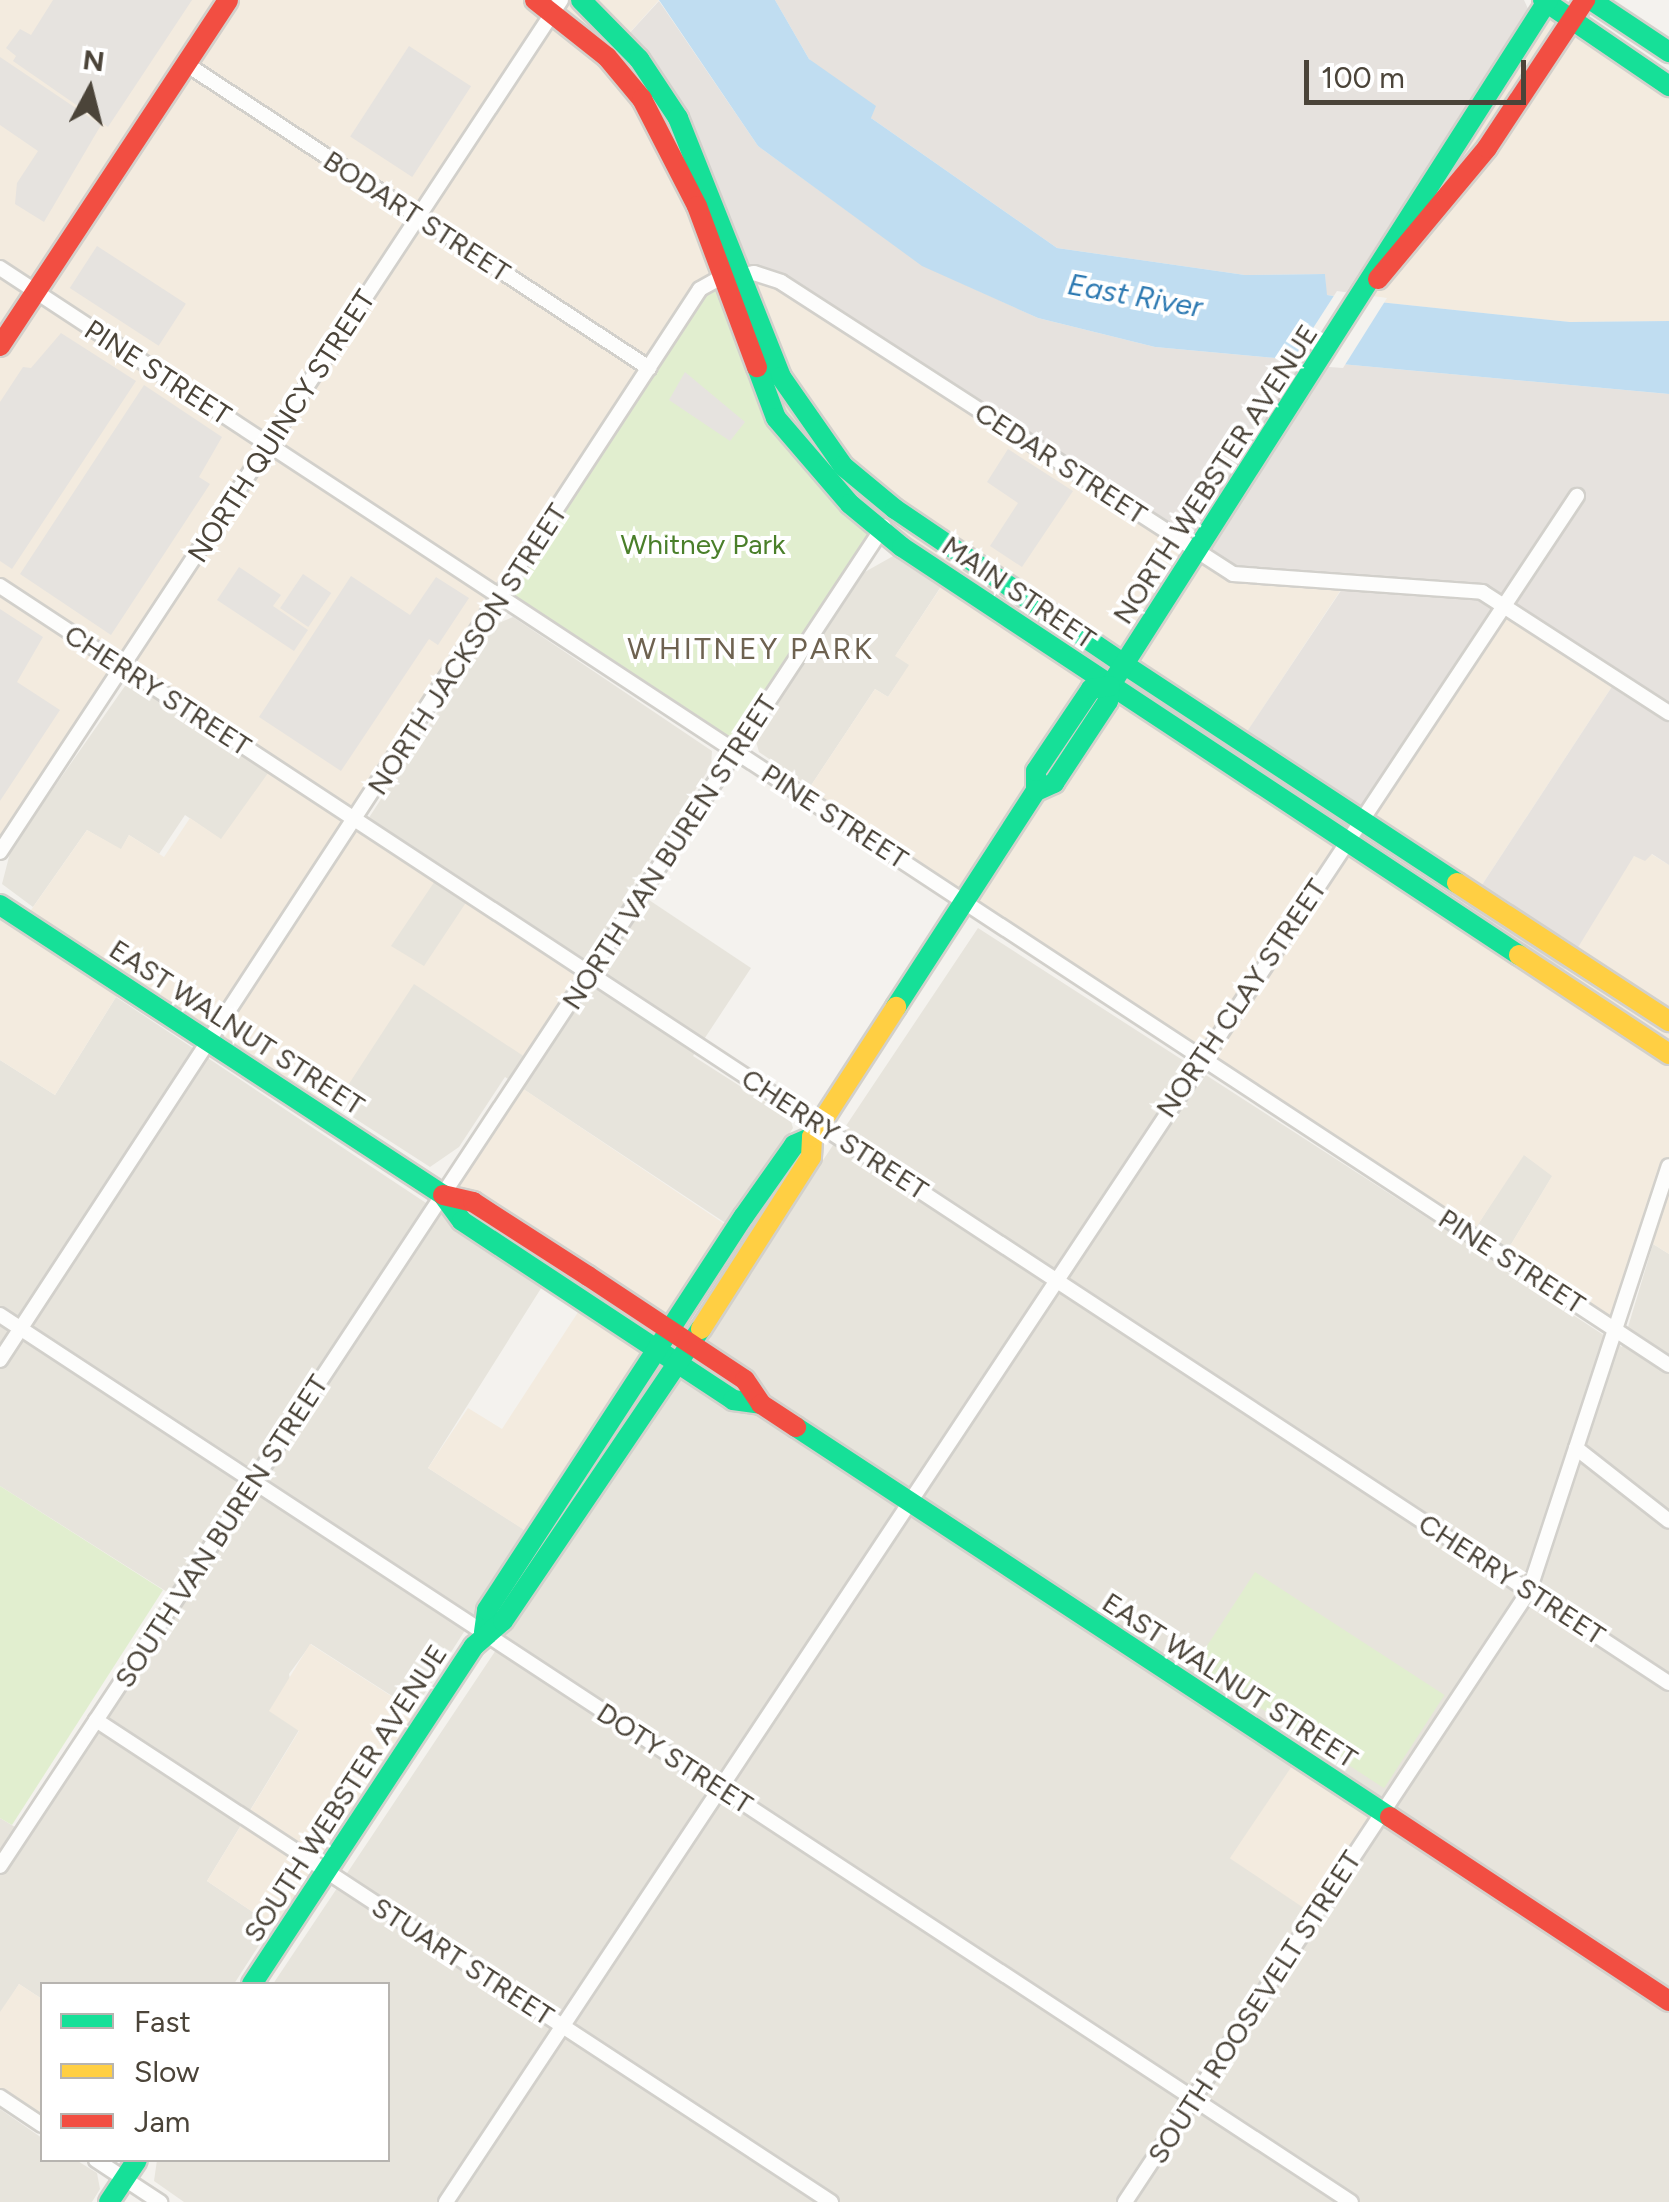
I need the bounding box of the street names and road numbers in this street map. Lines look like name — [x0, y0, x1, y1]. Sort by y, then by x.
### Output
street label: BODART STREET — [317, 143, 517, 289]
street label: NORTH QUINCY STREET — [180, 284, 382, 568]
street label: PINE STREET — [79, 312, 237, 432]
street label: NORTH WEBSTER AVENUE — [1106, 318, 1324, 630]
street label: CEDAR STREET — [969, 395, 1153, 531]
street label: NORTH JACKSON STREET — [360, 497, 574, 801]
street label: MAIN STREET — [936, 528, 1102, 656]
street label: CHERRY STREET — [59, 617, 257, 763]
street label: NORTH VAN BUREN STREET — [555, 688, 783, 1016]
street label: PINE STREET — [756, 756, 914, 876]
street label: NORTH CLAY STREET — [1149, 872, 1333, 1124]
street label: EAST WALNUT STREET — [103, 932, 371, 1122]
street label: CHERRY STREET — [736, 1061, 934, 1207]
street label: PINE STREET — [1433, 1201, 1591, 1321]
street label: SOUTH VAN BUREN STREET — [107, 1368, 335, 1694]
street label: CHERRY STREET — [1413, 1506, 1611, 1652]
street label: EAST WALNUT STREET — [1096, 1585, 1364, 1775]
street label: SOUTH WEBSTER AVENUE — [236, 1638, 454, 1948]
street label: DOTY STREET — [591, 1695, 759, 1821]
street label: SOUTH ROOSEVELT STREET — [1140, 1844, 1368, 2170]
street label: STUART STREET — [366, 1890, 560, 2032]

